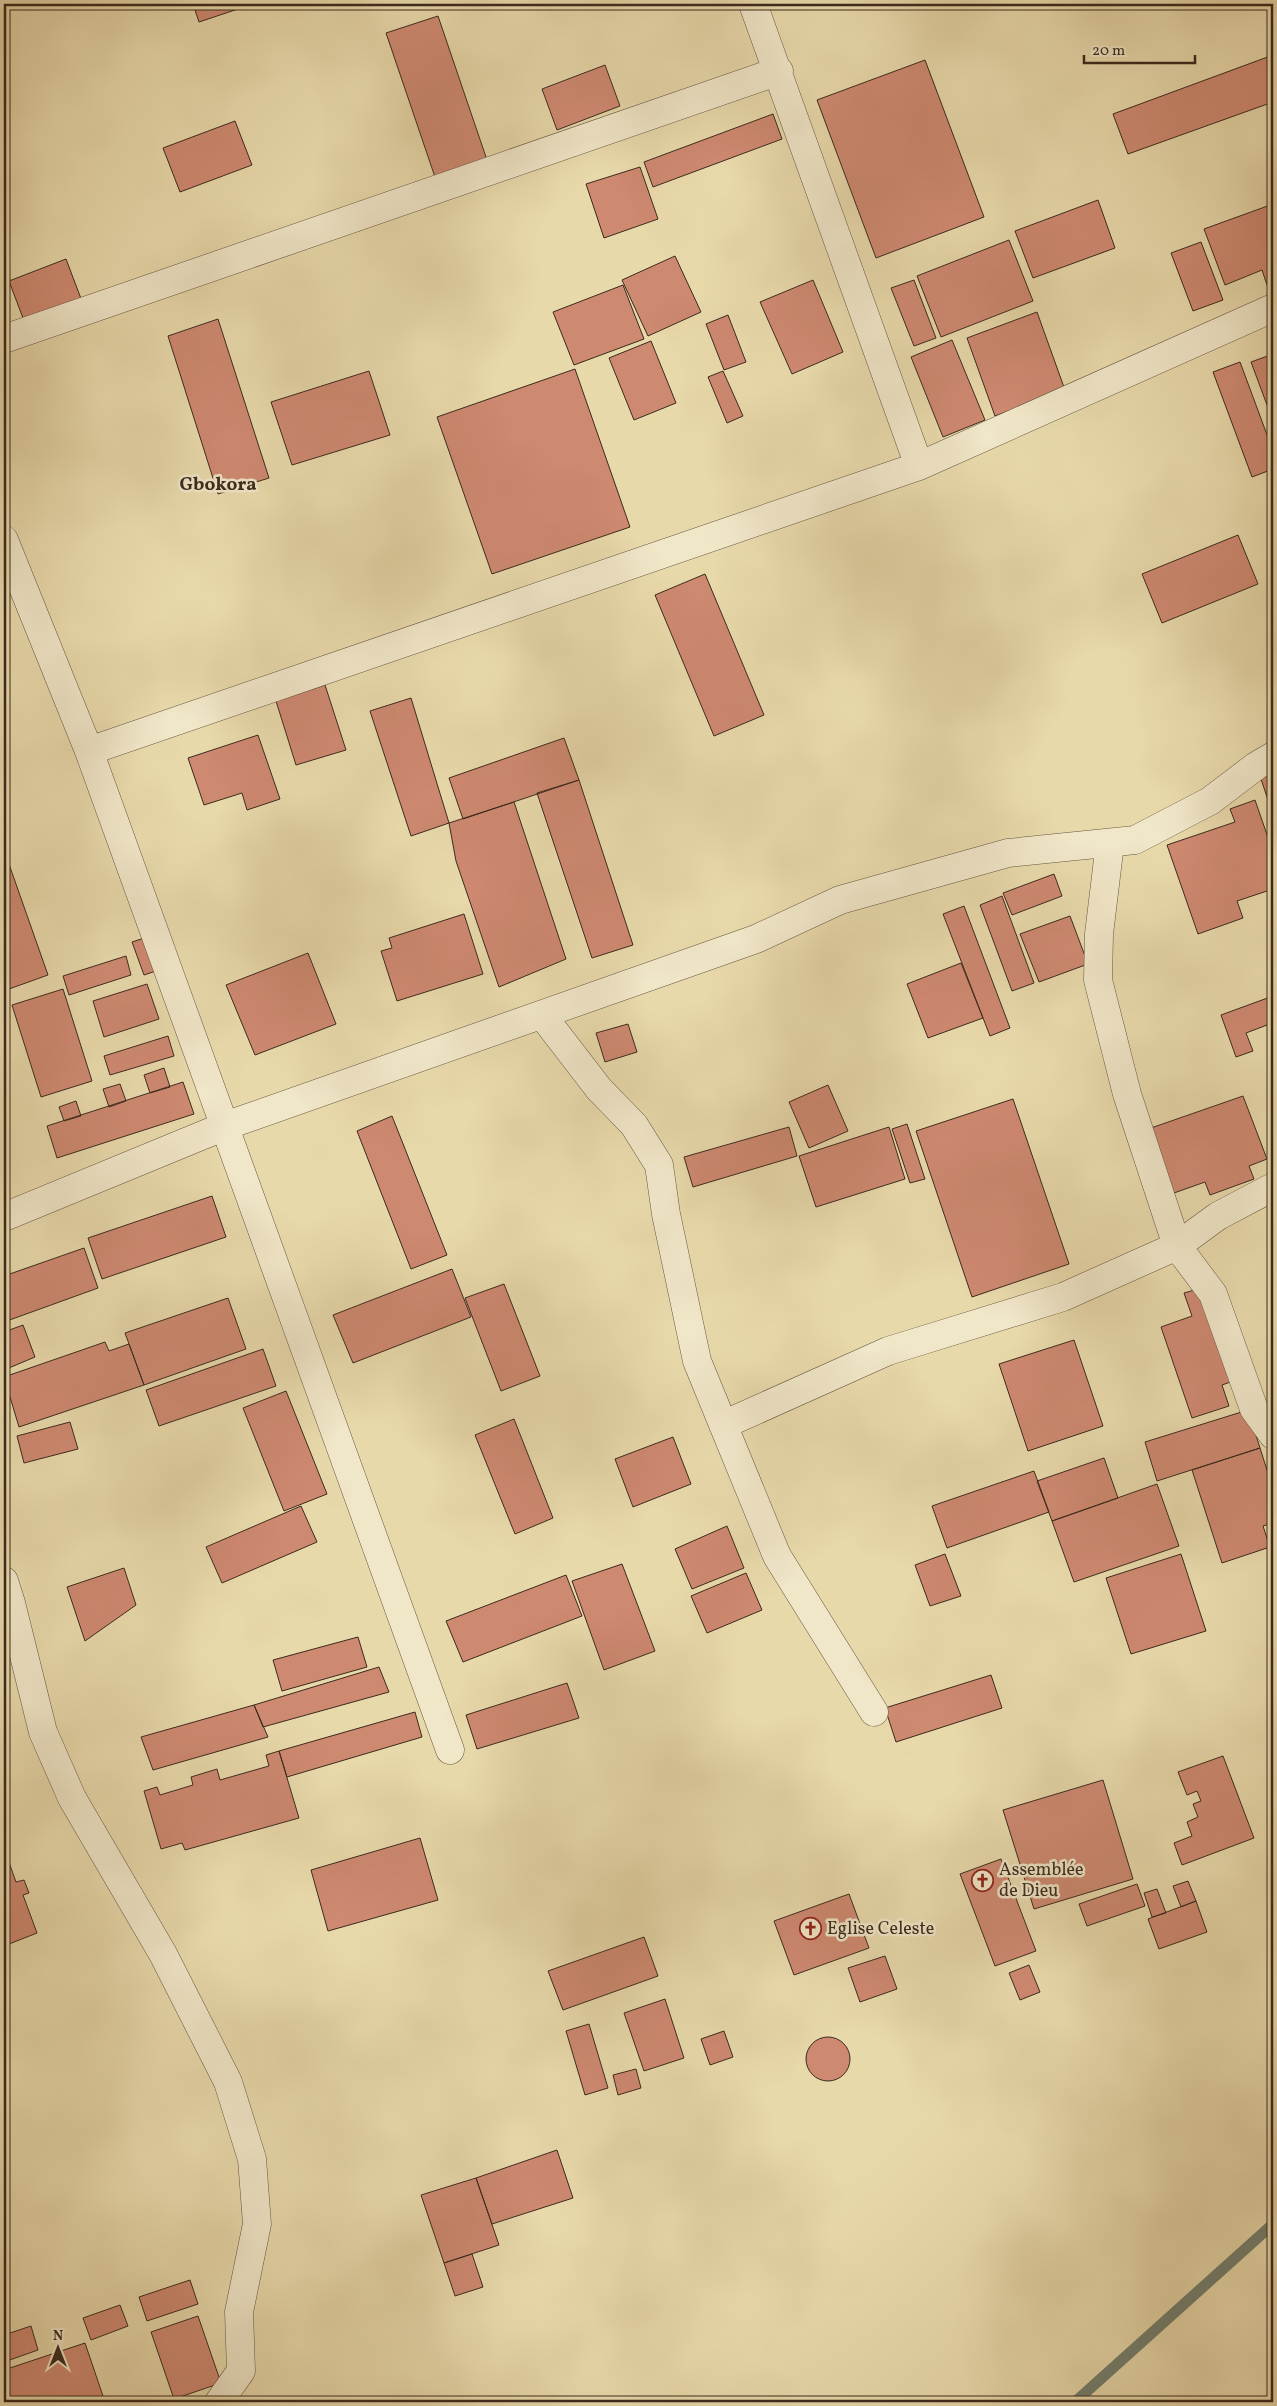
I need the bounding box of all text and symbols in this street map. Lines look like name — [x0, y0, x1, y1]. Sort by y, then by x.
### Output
scale bar — [1084, 32, 1196, 64]
text: 20 m — [1092, 41, 1125, 62]
district label: Gbokora — [179, 472, 257, 498]
place label: Assemblée de Dieu — [999, 1858, 1084, 1904]
church icon: Assemblée de Dieu — [971, 1868, 995, 1892]
church icon: Eglise Celeste — [799, 1917, 823, 1941]
place label: Eglise Celeste — [827, 1917, 934, 1942]
north arrow — [32, 2324, 82, 2374]
text: N — [53, 2327, 63, 2346]

